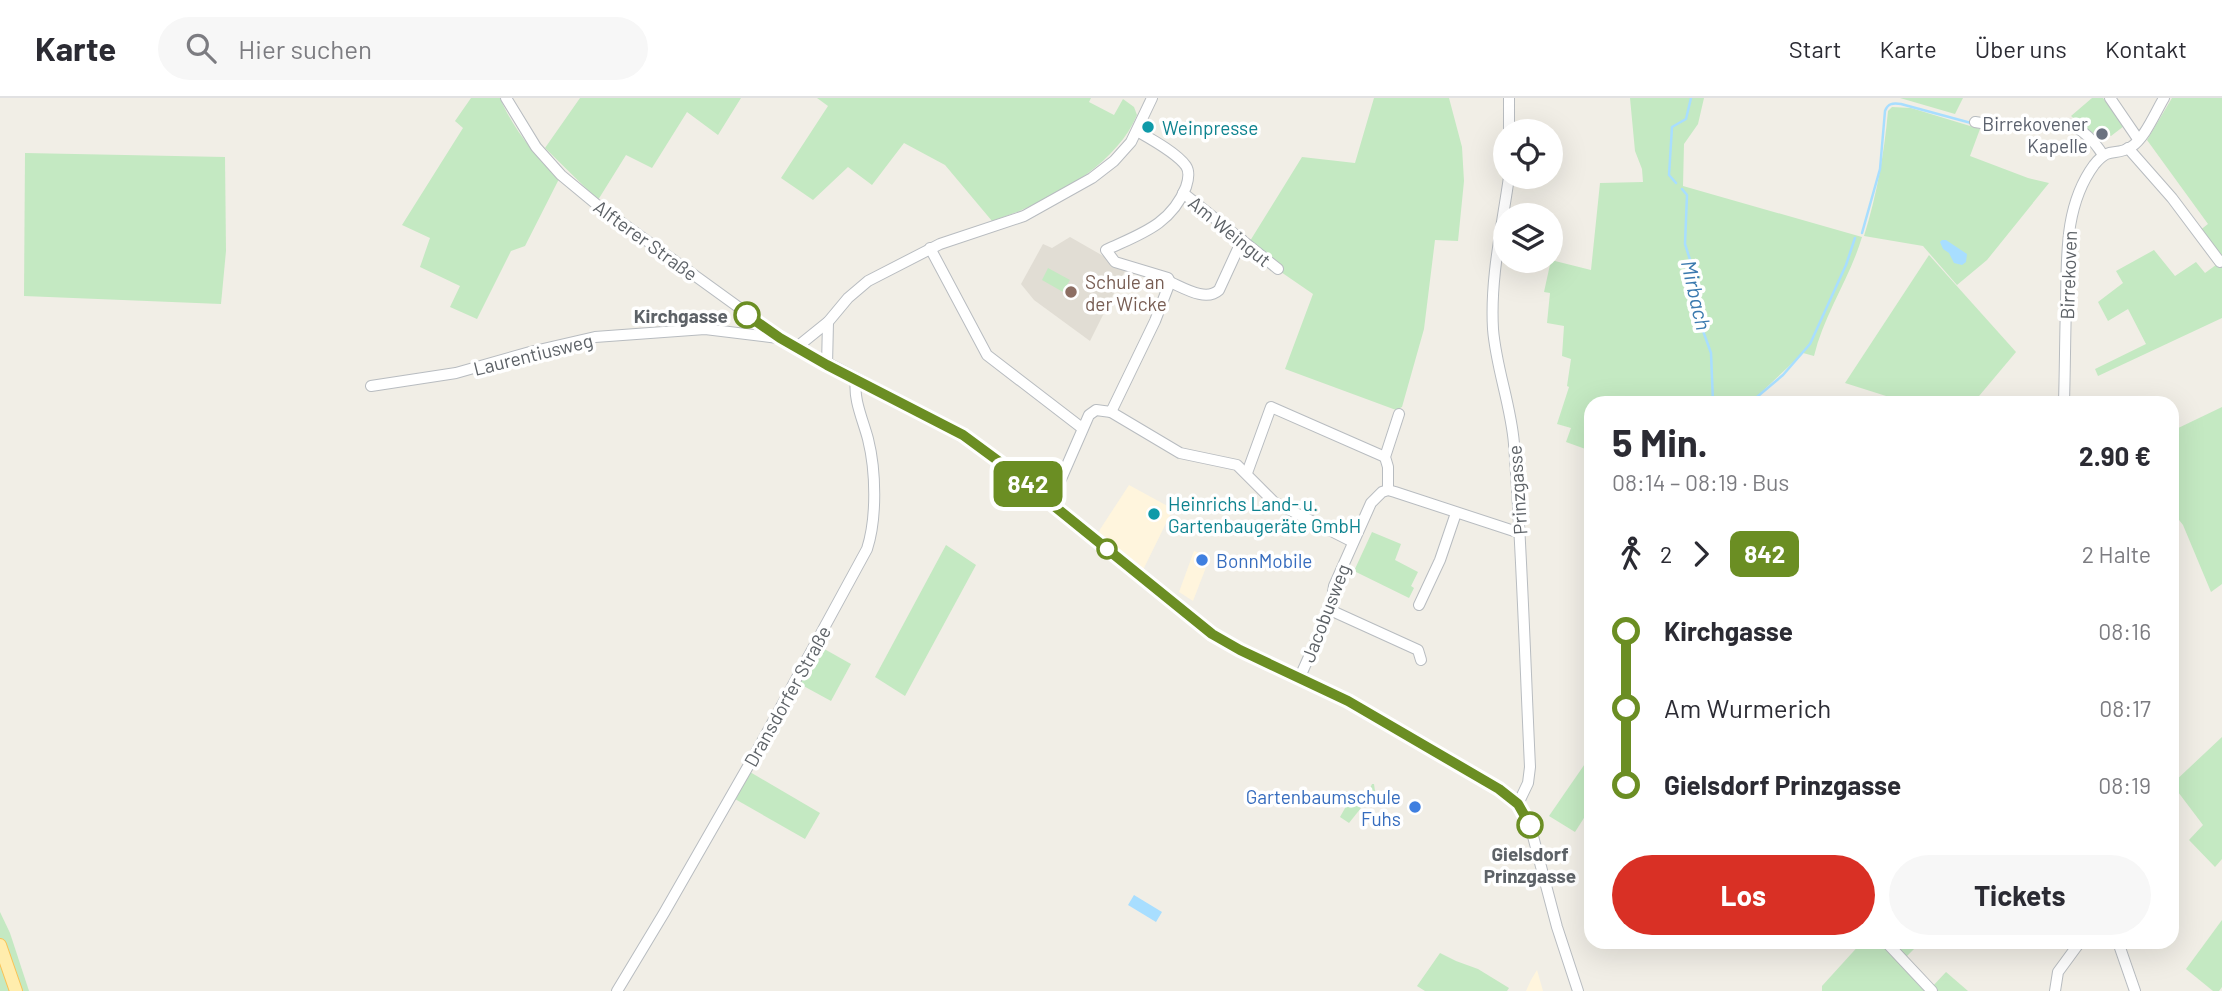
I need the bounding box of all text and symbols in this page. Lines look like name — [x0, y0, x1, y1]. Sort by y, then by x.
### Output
search box — [158, 17, 648, 80]
text: Karte — [35, 28, 116, 68]
icon: search — [182, 29, 220, 67]
text: Hier suchen — [238, 33, 372, 64]
text: Start — [1789, 34, 1842, 63]
text: Karte — [1880, 34, 1937, 63]
text: Über uns — [1975, 34, 2067, 63]
text: Kontakt — [2105, 34, 2187, 63]
place label: Birrekovener Kapelle — [1982, 112, 2088, 157]
place label: Weinpresse — [1162, 116, 1258, 139]
marker: Weinpresse — [1140, 119, 1156, 135]
map controls — [1493, 119, 1563, 273]
button: locate — [1493, 119, 1563, 189]
marker: Birrekovener Kapelle — [2094, 126, 2110, 142]
street label: Am Weingut — [1184, 191, 1276, 271]
street label: Alfterer Straße — [590, 195, 702, 285]
button: layers — [1493, 203, 1563, 273]
street label: Birrekoven — [2055, 230, 2081, 320]
water label: Mirbach — [1677, 258, 1717, 332]
place label: Schule an der Wicke — [1085, 270, 1167, 315]
marker: Schule an der Wicke — [1063, 284, 1079, 300]
marker: Kirchgasse — [734, 302, 760, 328]
place label: Kirchgasse — [634, 304, 728, 327]
street label: Laurentiusweg — [471, 328, 595, 380]
text: 5 Min. — [1612, 419, 1708, 465]
text: 2.90 € — [2079, 440, 2151, 471]
street label: Prinzgasse — [1502, 444, 1532, 536]
line badge: 842 — [988, 461, 1068, 507]
text: 08:14 – 08:19 · Bus — [1612, 468, 1789, 496]
text: 842 — [1008, 469, 1048, 498]
place label: Heinrichs Land- u. Gartenbaugeräte GmbH — [1168, 492, 1361, 537]
marker: Heinrichs Land- u. Gartenbaugeräte GmbH — [1146, 506, 1162, 522]
icon: walk — [1612, 535, 1650, 573]
icon: forward — [1682, 535, 1720, 573]
unlabelled marker — [1097, 539, 1117, 559]
text: 842 — [1744, 539, 1785, 568]
text: 2 — [1660, 540, 1672, 568]
text: 2 Halte — [2082, 540, 2151, 568]
place label: BonnMobile — [1216, 549, 1312, 572]
marker: BonnMobile — [1194, 552, 1210, 568]
street label: Jacobusweg — [1296, 561, 1354, 665]
text: Kirchgasse — [1664, 615, 1793, 646]
text: 08:16 — [2098, 617, 2151, 645]
street label: Dransdorfer Straße — [739, 621, 835, 771]
text: Am Wurmerich — [1664, 692, 1831, 723]
text: 08:17 — [2099, 694, 2151, 722]
text: Gielsdorf Prinzgasse — [1664, 769, 1901, 800]
text: 08:19 — [2098, 771, 2151, 799]
place label: Gartenbaumschule Fuhs — [1246, 785, 1401, 830]
marker: Gartenbaumschule Fuhs — [1407, 799, 1423, 815]
marker: Gielsdorf Prinzgasse — [1517, 812, 1543, 838]
place label: Gielsdorf Prinzgasse — [1484, 842, 1576, 887]
button: Los — [1612, 855, 1875, 935]
button: Tickets — [1889, 855, 2151, 935]

